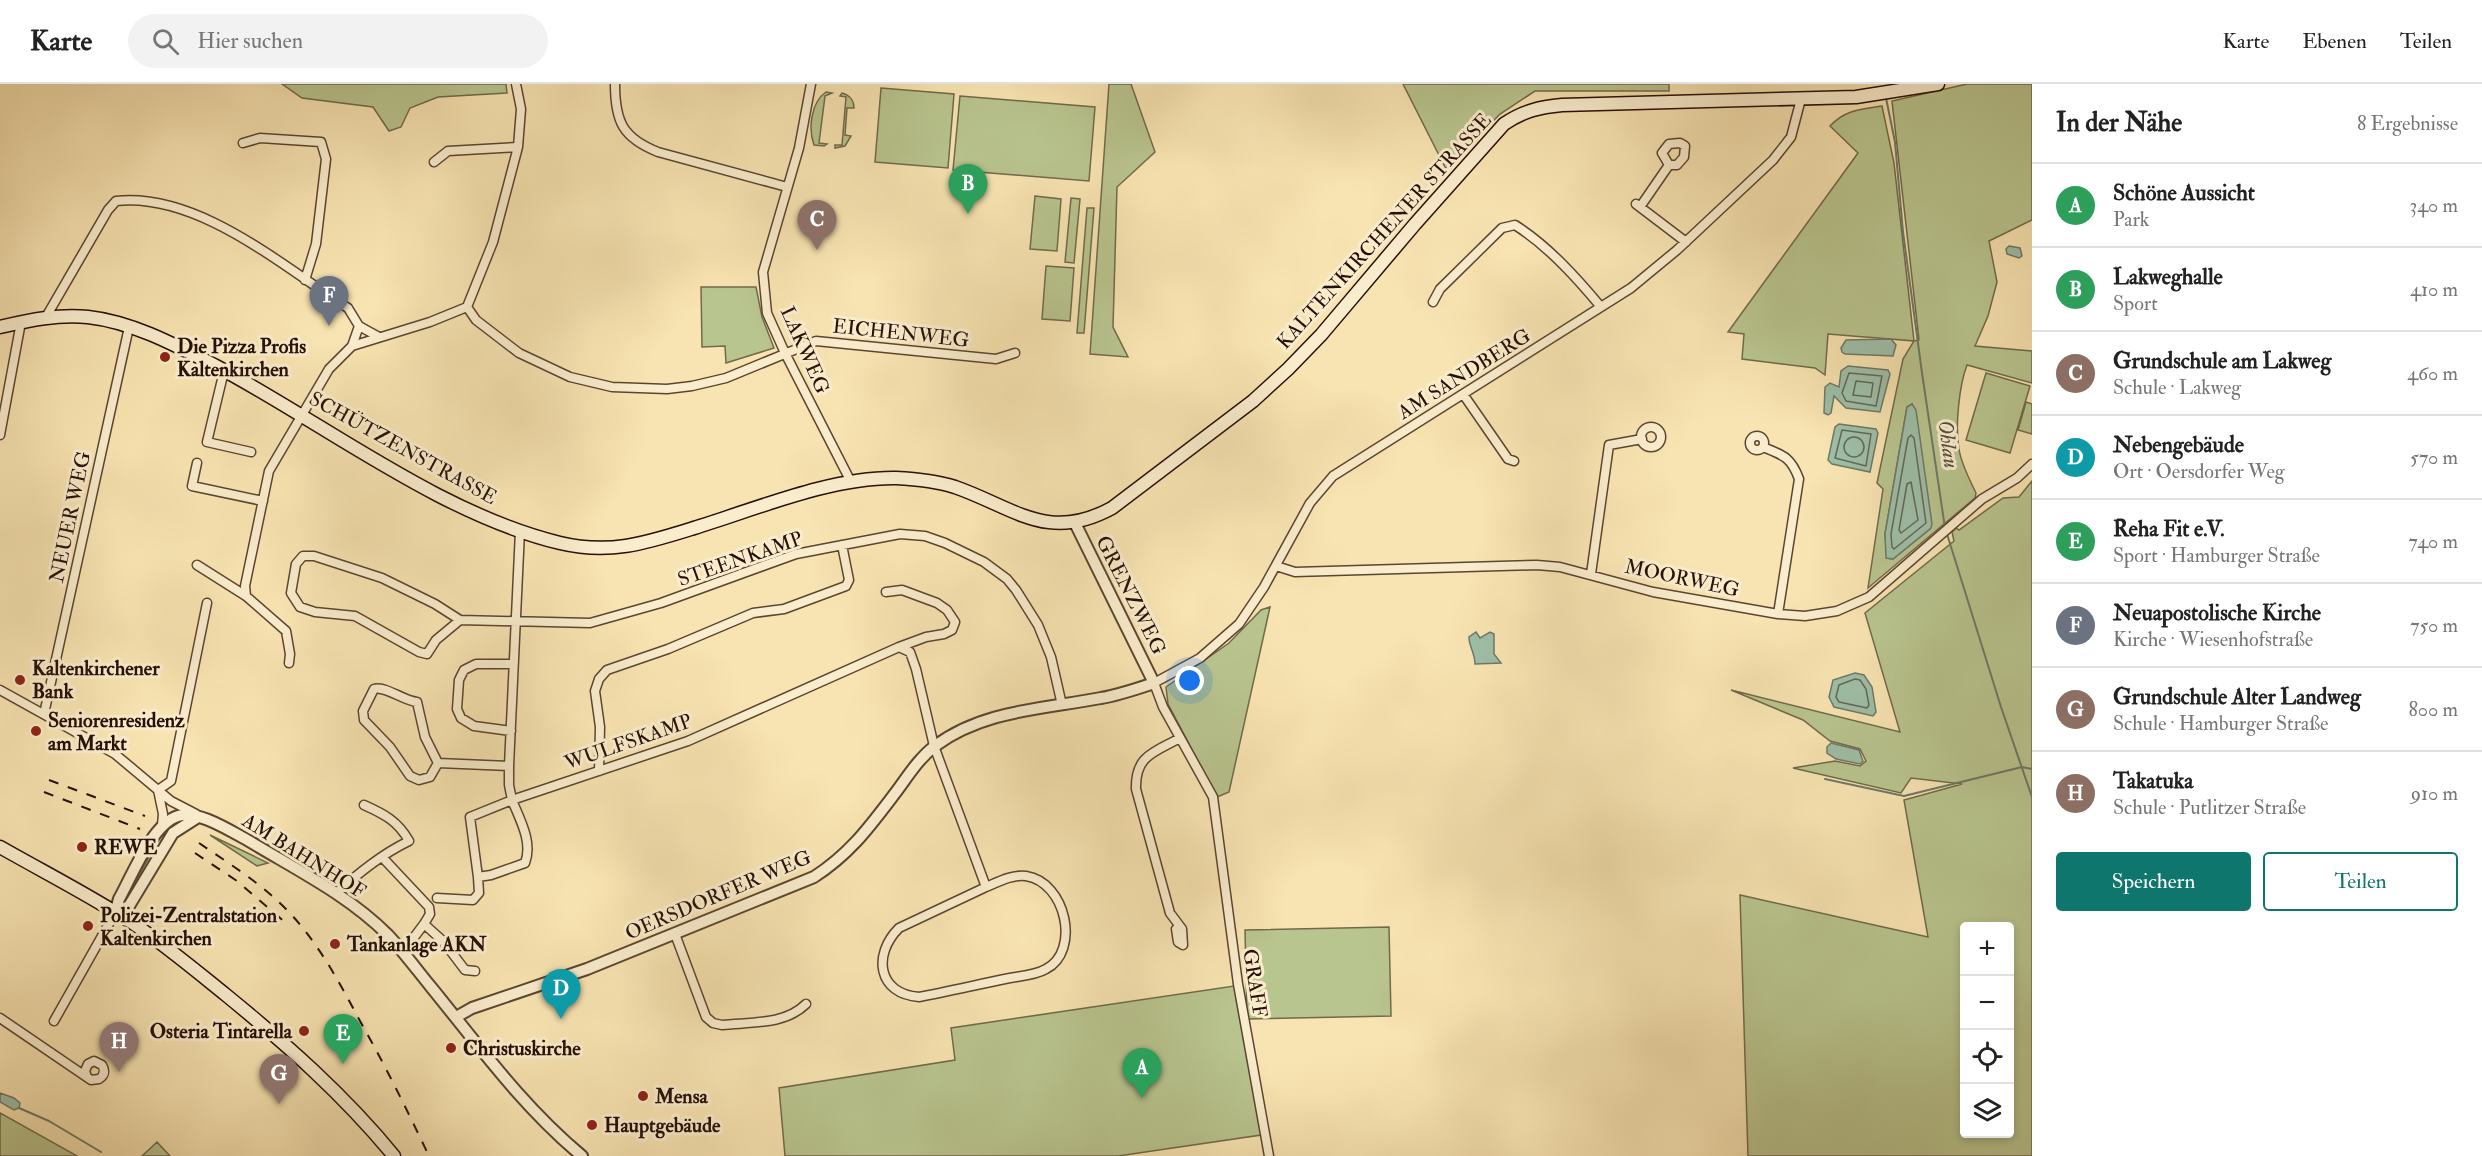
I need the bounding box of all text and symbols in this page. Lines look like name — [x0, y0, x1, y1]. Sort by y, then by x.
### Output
search box — [128, 14, 548, 68]
text: Karte — [30, 24, 92, 59]
icon: search — [149, 25, 182, 58]
text: Hier suchen — [197, 27, 303, 55]
text: Karte — [2222, 28, 2269, 55]
text: Ebenen — [2302, 28, 2367, 55]
text: Teilen — [2400, 28, 2452, 55]
text: In der Nähe — [2056, 107, 2182, 139]
street label: KALTENKIRCHENER STRASSE — [1271, 108, 1497, 354]
text: 8 Ergebnisse — [2357, 111, 2458, 136]
pin: B — [948, 164, 988, 214]
text: Schöne Aussicht — [2113, 179, 2255, 207]
text: A — [2069, 193, 2082, 218]
text: 340 m — [2410, 193, 2458, 218]
pin: C — [798, 200, 836, 250]
text: Park — [2113, 207, 2149, 232]
text: Lakweghalle — [2113, 263, 2223, 291]
pin: F — [310, 276, 348, 326]
text: B — [2069, 277, 2082, 302]
text: 410 m — [2410, 277, 2458, 302]
text: Sport — [2113, 291, 2158, 316]
street label: LAKWEG — [775, 303, 835, 398]
street label: EICHENWEG — [831, 313, 971, 353]
street label: AM SANDBERG — [1392, 323, 1535, 425]
place label: Die Pizza Profis Kaltenkirchen — [177, 334, 306, 382]
text: Grundschule am Lakweg — [2113, 347, 2331, 375]
marker: Die Pizza Profis Kaltenkirchen — [158, 350, 172, 364]
text: C — [2068, 361, 2083, 386]
text: 460 m — [2407, 361, 2458, 386]
text: Schule · Lakweg — [2113, 375, 2241, 400]
street label: SCHÜTZENSTRASSE — [305, 386, 501, 510]
water label: Ohlau — [1931, 418, 1965, 470]
text: Nebengebäude — [2113, 431, 2244, 459]
text: D — [2067, 445, 2084, 470]
text: 570 m — [2410, 445, 2458, 470]
street label: NEUER WEG — [44, 449, 96, 585]
text: Ort · Oersdorfer Weg — [2113, 459, 2285, 484]
text: Reha Fit e.V. — [2113, 515, 2224, 543]
street label: STEENKAMP — [674, 526, 806, 592]
text: E — [2068, 529, 2083, 554]
text: 740 m — [2409, 529, 2458, 554]
street label: GRENZWEG — [1090, 531, 1172, 659]
text: Sport · Hamburger Straße — [2113, 543, 2320, 568]
street label: MOORWEG — [1622, 554, 1742, 602]
text: Neuapostolische Kirche — [2113, 599, 2321, 627]
text: F — [2069, 613, 2082, 638]
text: 750 m — [2410, 613, 2458, 638]
text: Kirche · Wiesenhofstraße — [2113, 627, 2313, 652]
place label: Kaltenkirchener Bank — [32, 656, 160, 704]
your location — [1175, 666, 1204, 695]
marker: Kaltenkirchener Bank — [13, 673, 27, 687]
text: Grundschule Alter Landweg — [2113, 683, 2361, 711]
text: G — [2067, 697, 2084, 722]
text: 800 m — [2408, 697, 2458, 722]
place label: Seniorenresidenz am Markt — [48, 708, 185, 756]
street label: WULFSKAMP — [560, 708, 695, 776]
text: Schule · Hamburger Straße — [2113, 711, 2328, 736]
marker: Seniorenresidenz am Markt — [29, 724, 43, 738]
text: Takatuka — [2113, 767, 2193, 795]
text: H — [2067, 781, 2084, 806]
text: 910 m — [2411, 781, 2458, 806]
text: Schule · Putlitzer Straße — [2113, 795, 2306, 820]
street label: AM BAHNHOF — [237, 807, 371, 904]
place label: REWE — [94, 835, 158, 860]
marker: REWE — [75, 840, 89, 854]
street label: OERSDORFER WEG — [621, 844, 815, 946]
button: Speichern — [2056, 852, 2251, 911]
button: Teilen — [2263, 852, 2458, 911]
place label: Polizei-Zentralstation Kaltenkirchen — [100, 903, 278, 951]
marker: Polizei-Zentralstation Kaltenkirchen — [81, 919, 95, 933]
map controls — [1960, 922, 2014, 1138]
button: + — [1960, 922, 2014, 976]
place label: Tankanlage AKN — [346, 932, 488, 958]
marker: Tankanlage AKN — [328, 937, 342, 951]
street label: GRAFF — [1237, 947, 1273, 1019]
pin: D — [542, 970, 580, 1019]
button: − — [1960, 976, 2014, 1030]
pin: E — [324, 1014, 362, 1064]
place label: Osteria Tintarella — [150, 1019, 293, 1044]
pin: H — [100, 1022, 138, 1072]
marker: Osteria Tintarella — [297, 1024, 311, 1038]
button: locate — [1960, 1030, 2014, 1084]
place label: Christuskirche — [463, 1036, 581, 1061]
marker: Christuskirche — [444, 1041, 458, 1055]
pin: A — [1122, 1048, 1162, 1098]
pin: G — [260, 1054, 298, 1104]
place label: Mensa — [654, 1084, 709, 1109]
button: layers — [1960, 1084, 2014, 1138]
marker: Mensa — [636, 1089, 650, 1103]
place label: Hauptgebäude — [604, 1113, 721, 1139]
marker: Hauptgebäude — [585, 1118, 599, 1132]

